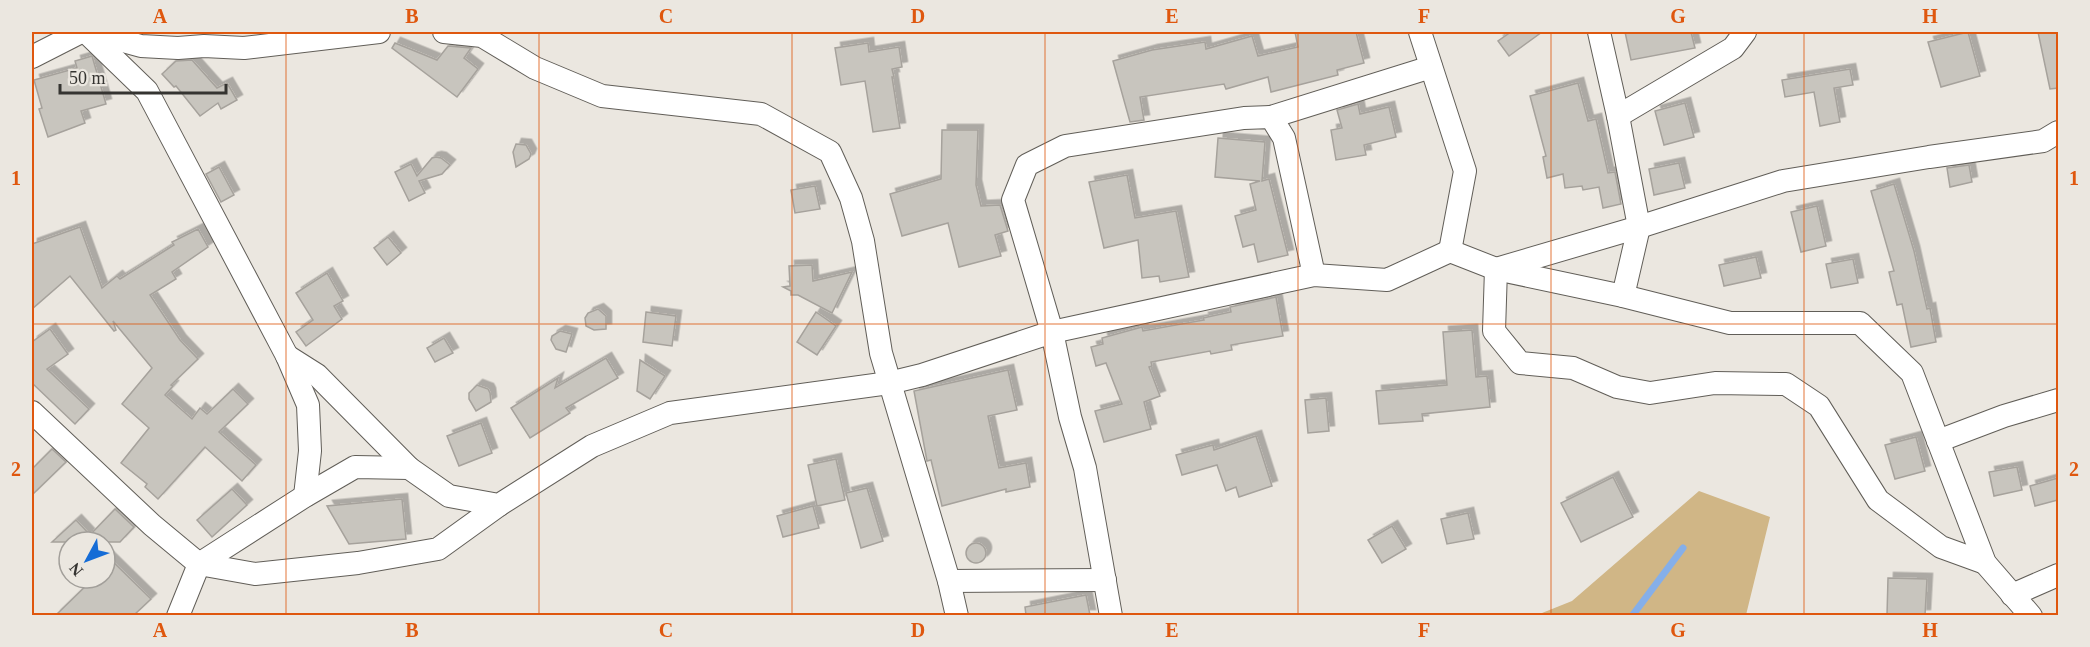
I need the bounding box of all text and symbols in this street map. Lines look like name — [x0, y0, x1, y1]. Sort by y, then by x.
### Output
text: A — [153, 5, 168, 27]
text: B — [405, 5, 419, 27]
text: C — [659, 5, 673, 27]
text: D — [911, 5, 925, 27]
text: E — [1165, 5, 1179, 27]
text: F — [1418, 5, 1430, 27]
text: G — [1670, 5, 1686, 27]
text: H — [1922, 5, 1938, 27]
scale bar — [60, 57, 226, 95]
text: 50 m — [69, 68, 106, 88]
text: 1 — [11, 167, 21, 189]
text: 1 — [2069, 167, 2079, 189]
text: 2 — [11, 458, 21, 480]
text: 2 — [2069, 458, 2079, 480]
north arrow — [57, 530, 117, 590]
text: N — [66, 559, 86, 579]
text: A — [153, 619, 168, 641]
text: B — [405, 619, 419, 641]
text: C — [659, 619, 673, 641]
text: D — [911, 619, 925, 641]
text: E — [1165, 619, 1179, 641]
text: F — [1418, 619, 1430, 641]
text: G — [1670, 619, 1686, 641]
text: H — [1922, 619, 1938, 641]

